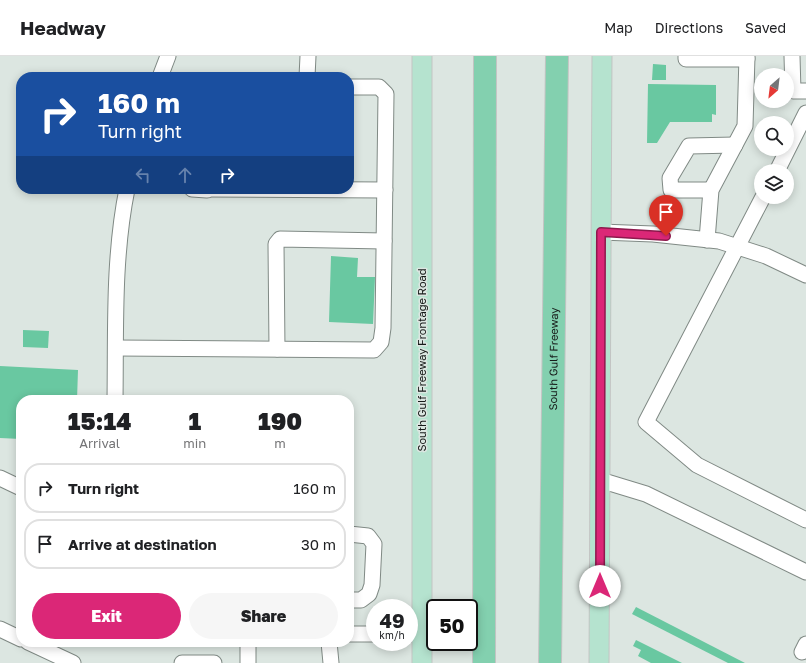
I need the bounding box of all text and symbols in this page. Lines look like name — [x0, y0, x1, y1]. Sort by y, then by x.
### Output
text: Headway — [20, 16, 106, 39]
text: Map — [604, 19, 633, 36]
text: Directions — [655, 19, 723, 36]
text: Saved — [745, 19, 786, 36]
north arrow — [754, 68, 794, 108]
map controls — [754, 68, 794, 204]
text: 160 m — [98, 86, 180, 119]
icon: right — [32, 88, 84, 140]
button: search — [754, 116, 794, 156]
text: Turn right — [98, 120, 182, 142]
icon: left — [132, 164, 154, 186]
icon: ahead — [174, 164, 196, 186]
icon: right — [216, 164, 238, 186]
button: layers — [754, 164, 794, 204]
pin — [649, 195, 683, 236]
icon: arrive — [655, 201, 677, 223]
street label: South Gulf Freeway Frontage Road — [415, 268, 428, 452]
street label: South Gulf Freeway — [546, 307, 560, 411]
text: 15:14 — [68, 406, 131, 435]
text: 1 — [188, 406, 201, 435]
text: 190 — [258, 406, 302, 435]
text: Arrival — [79, 435, 120, 451]
text: min — [183, 435, 206, 451]
text: m — [274, 435, 286, 451]
icon: right — [34, 477, 56, 499]
text: Turn right — [68, 479, 139, 497]
text: 160 m — [293, 479, 336, 497]
icon: arrive — [34, 533, 56, 555]
text: Arrive at destination — [68, 535, 217, 553]
text: 30 m — [301, 535, 336, 553]
position arrow — [579, 565, 621, 607]
button: Exit — [32, 593, 181, 639]
button: Share — [189, 593, 338, 639]
speed limit sign: 50 — [426, 599, 478, 651]
text: 49 — [379, 608, 405, 632]
text: km/h — [379, 629, 405, 641]

